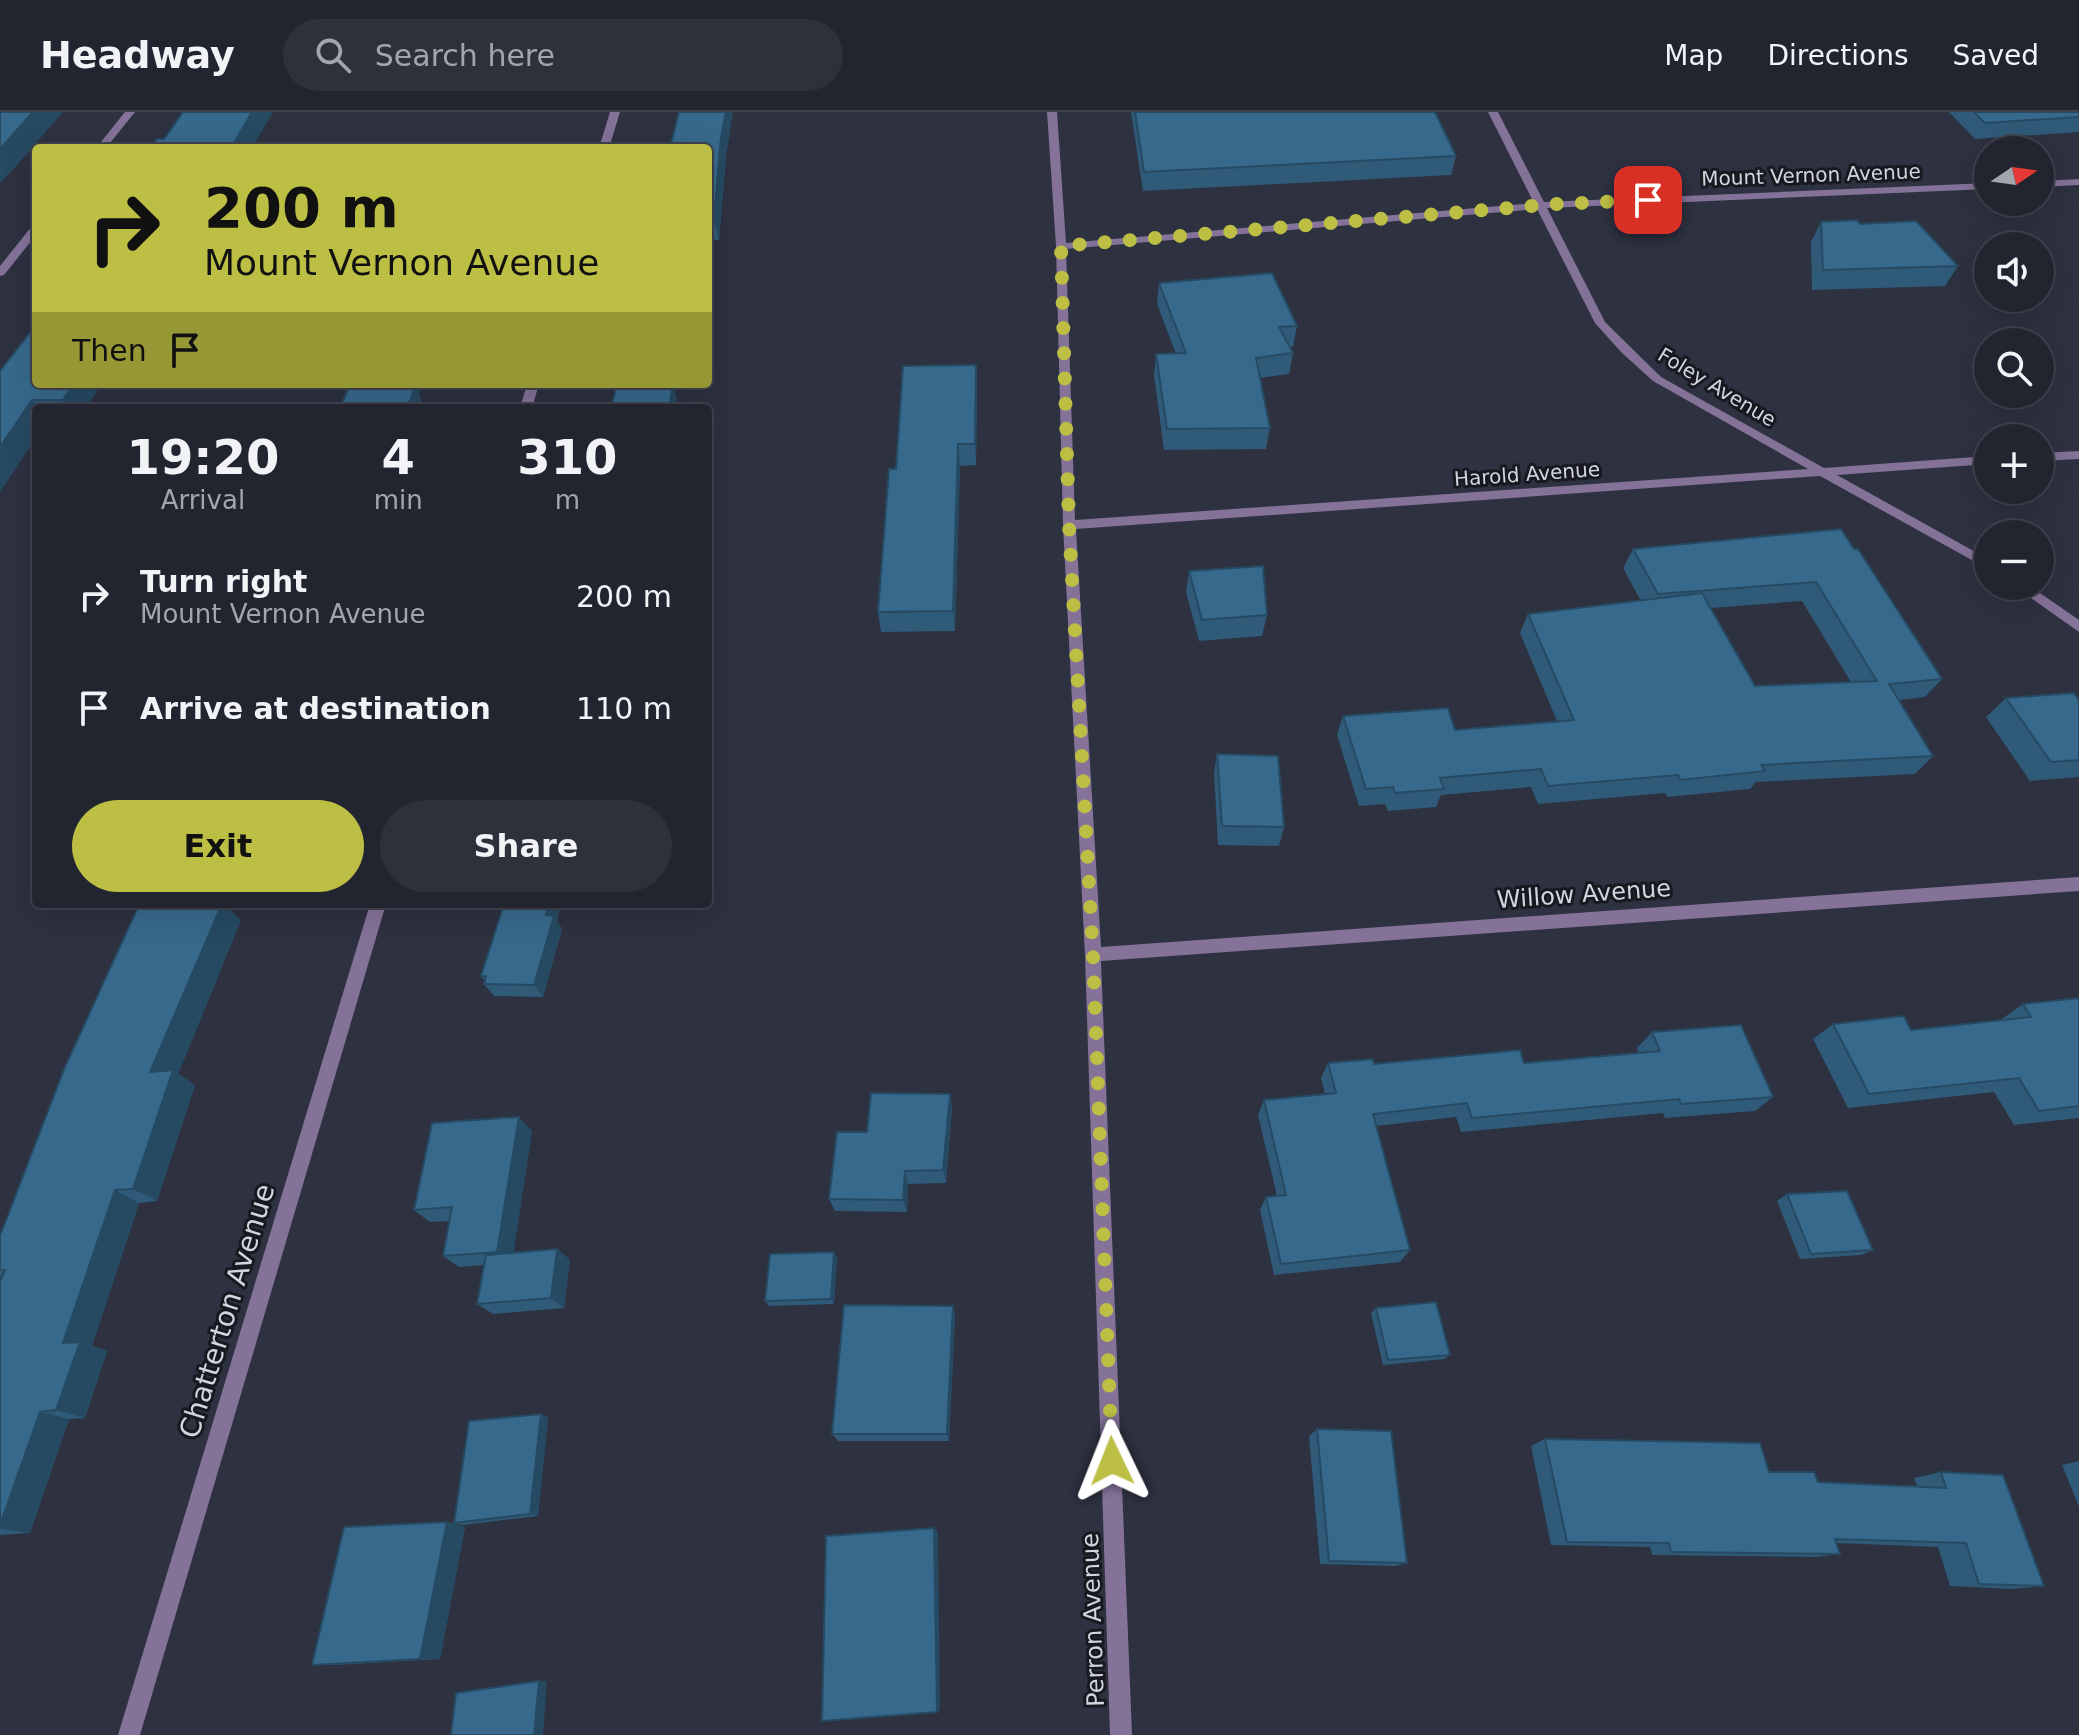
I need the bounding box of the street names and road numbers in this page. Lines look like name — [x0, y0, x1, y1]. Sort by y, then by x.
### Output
street label: Mount Vernon Avenue — [1701, 159, 1921, 191]
street label: Foley Avenue — [1654, 342, 1780, 432]
street label: Harold Avenue — [1453, 457, 1601, 491]
street label: Willow Avenue — [1496, 874, 1672, 914]
street label: Chatterton Avenue — [173, 1180, 281, 1442]
street label: Perron Avenue — [1076, 1533, 1110, 1707]

